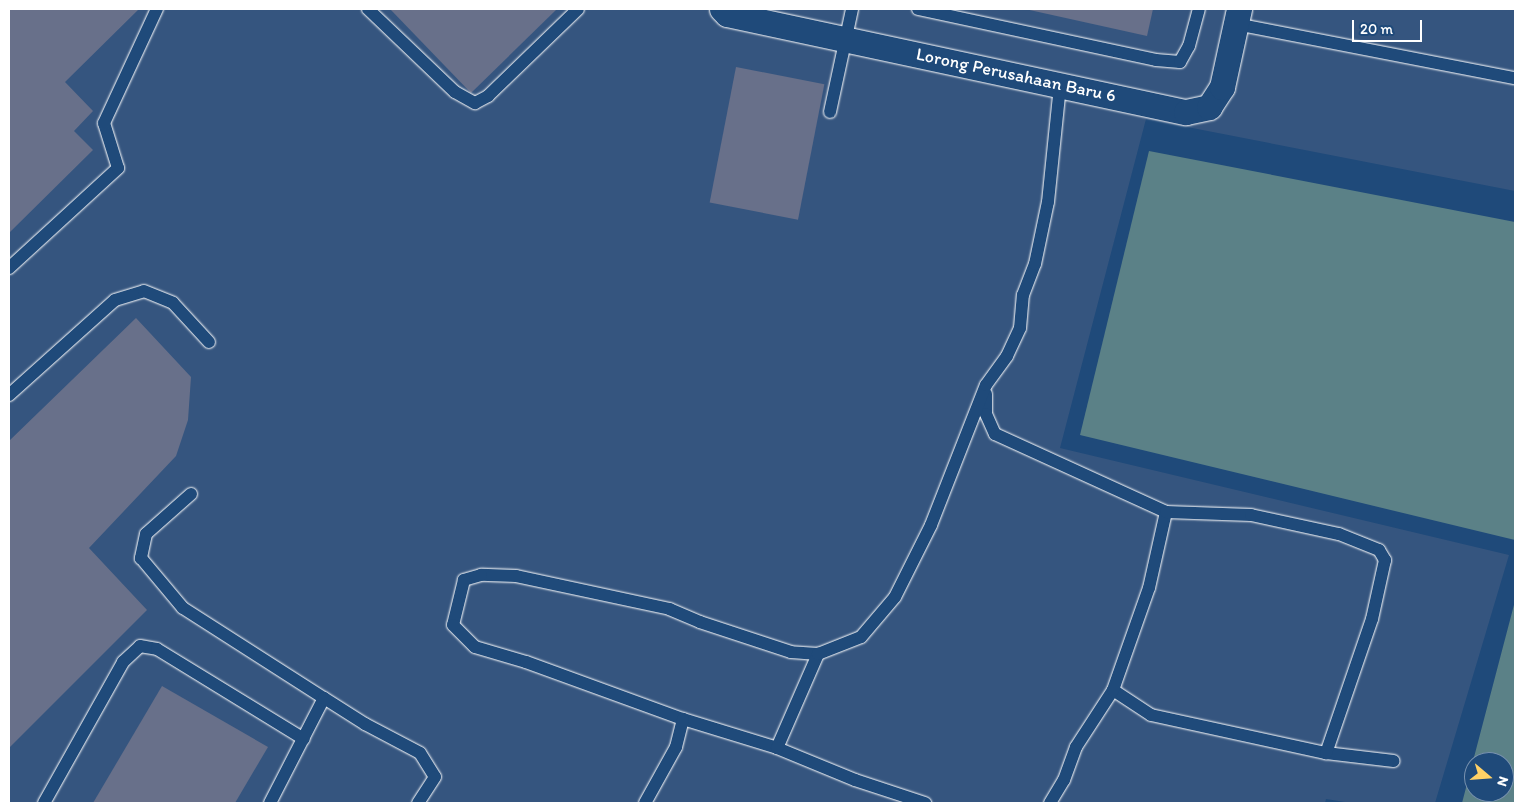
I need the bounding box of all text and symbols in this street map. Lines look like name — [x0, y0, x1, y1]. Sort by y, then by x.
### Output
scale bar — [1354, 10, 1424, 42]
text: 20 m — [1360, 20, 1393, 38]
street label: Lorong Perusahaan Baru 6 — [914, 43, 1118, 107]
north arrow — [1464, 752, 1514, 802]
text: N — [1493, 774, 1512, 789]

